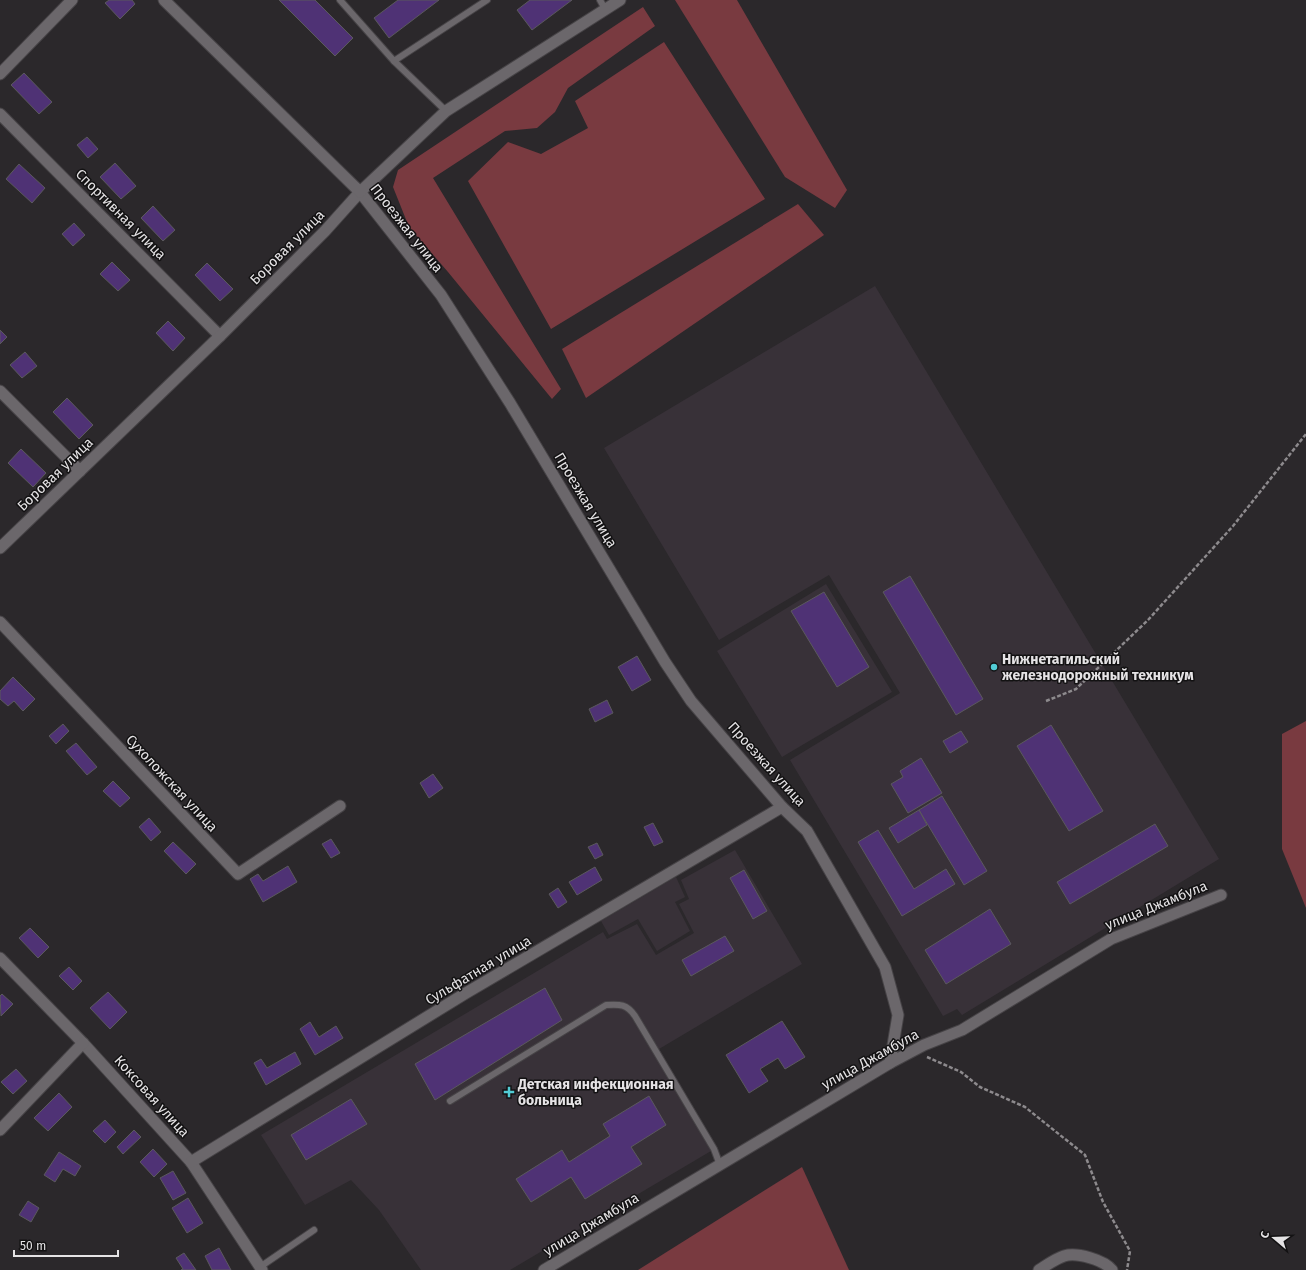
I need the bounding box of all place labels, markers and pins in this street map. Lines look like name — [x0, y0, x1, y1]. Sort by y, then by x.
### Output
place label: Нижнетагильский железнодорожный техникум — [1002, 651, 1194, 684]
marker: Нижнетагильский железнодорожный техникум — [989, 662, 999, 672]
place label: Детская инфекционная больница — [517, 1076, 674, 1109]
marker: Детская инфекционная больница — [503, 1086, 515, 1098]

